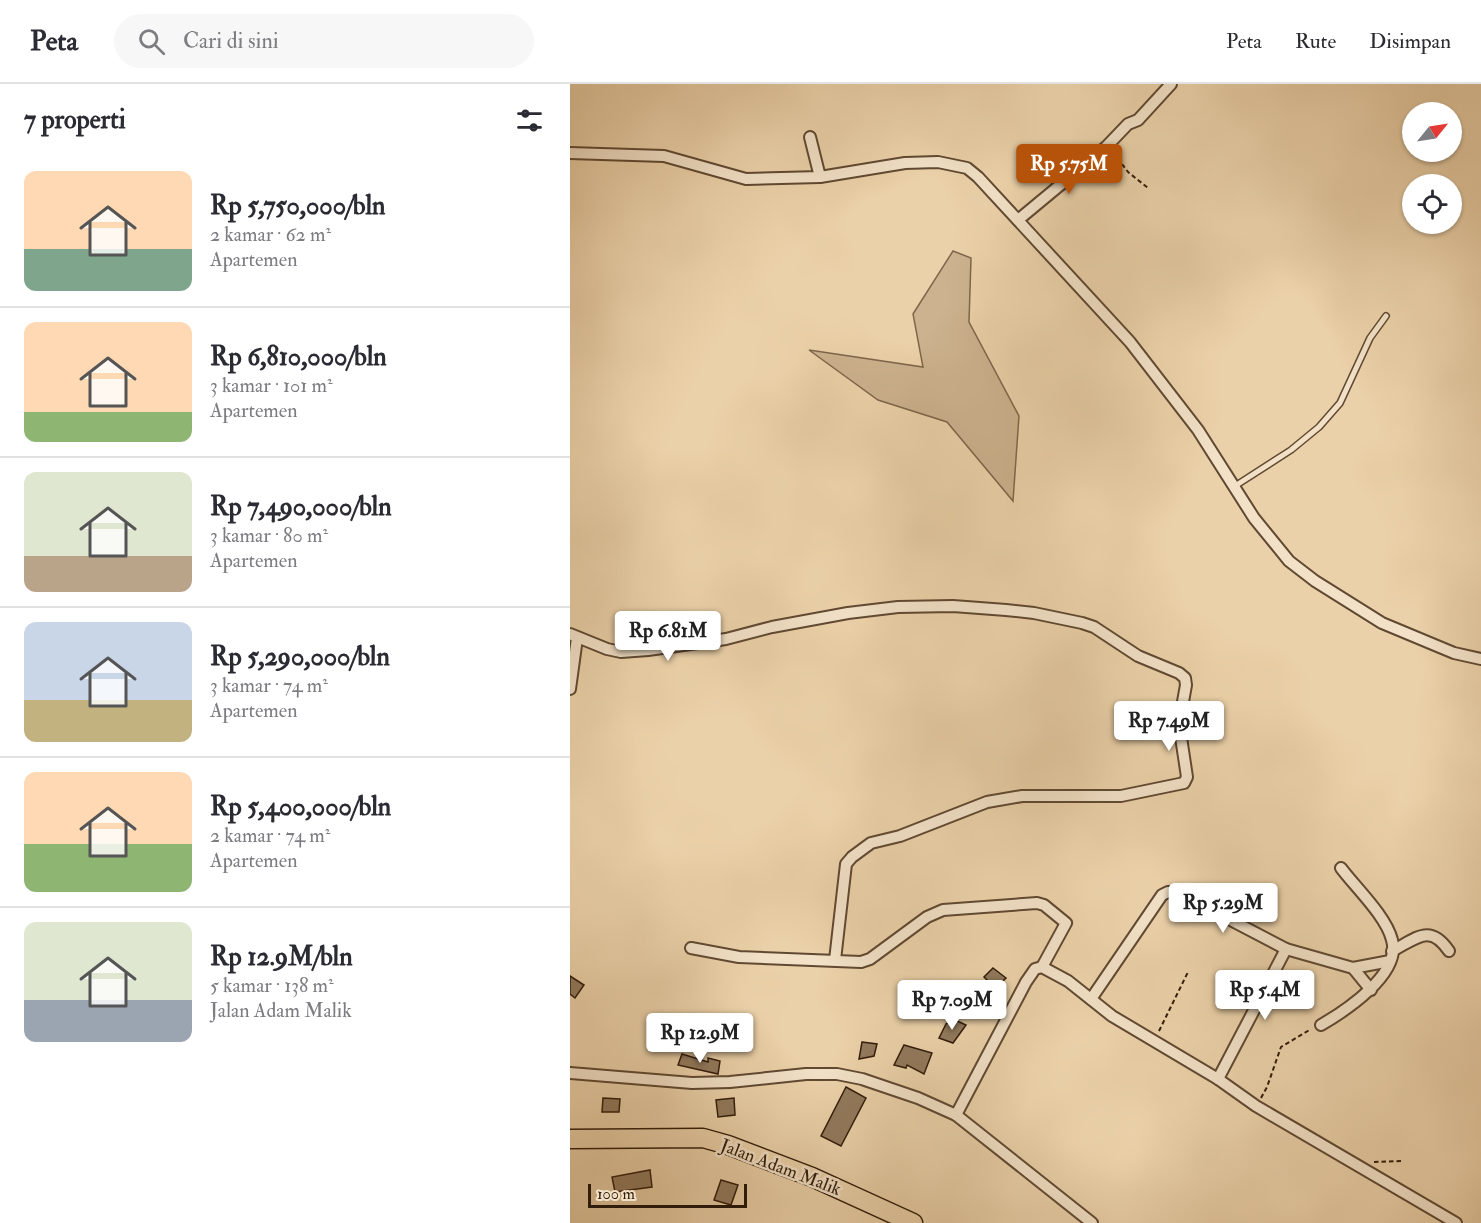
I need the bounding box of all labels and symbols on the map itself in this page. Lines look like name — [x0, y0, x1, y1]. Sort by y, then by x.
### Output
north arrow — [1402, 102, 1462, 162]
pin: Rp 5.75M — [1007, 144, 1131, 195]
pin: Rp 6.81M — [606, 611, 730, 662]
pin: Rp 7.49M — [1107, 701, 1231, 752]
pin: Rp 5.29M — [1161, 883, 1285, 934]
pin: Rp 5.4M — [1210, 970, 1320, 1021]
pin: Rp 7.09M — [890, 980, 1014, 1031]
pin: Rp 12.9M — [638, 1013, 762, 1064]
street label: Jalan Adam Malik — [716, 1134, 845, 1201]
scale bar — [588, 1181, 747, 1208]

